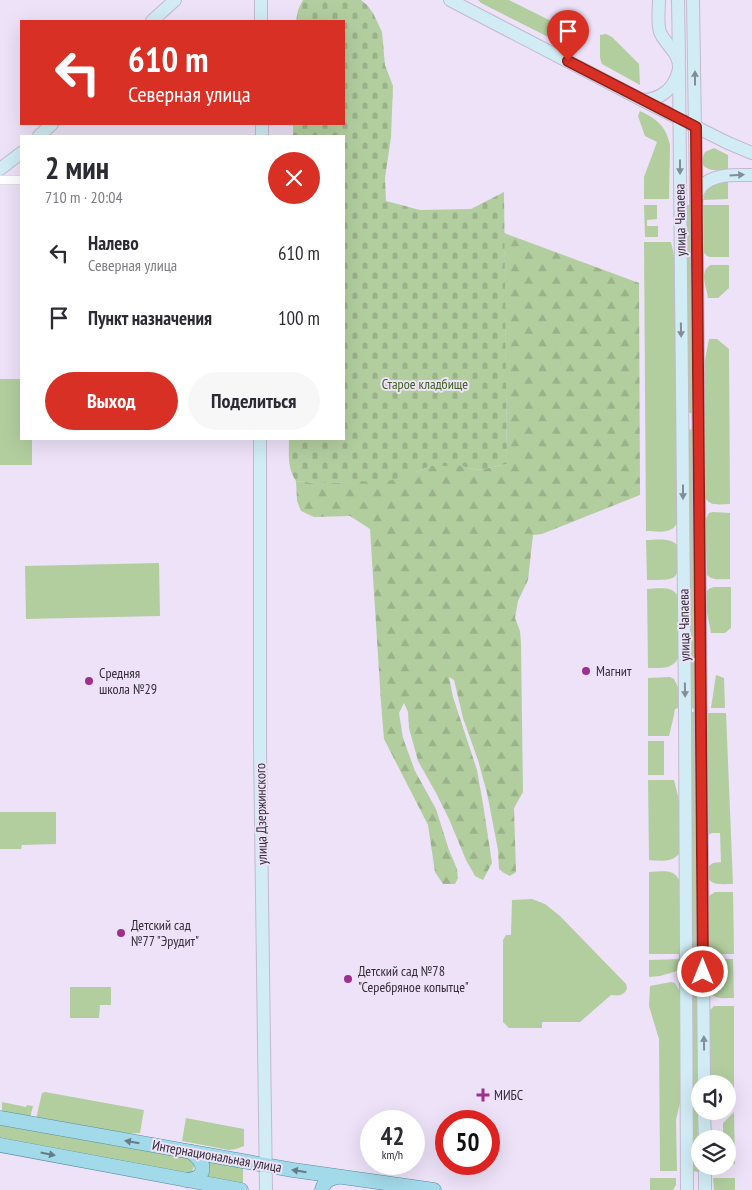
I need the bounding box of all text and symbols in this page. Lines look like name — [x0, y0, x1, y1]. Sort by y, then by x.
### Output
pin — [547, 10, 589, 61]
icon: arrive — [554, 17, 582, 45]
text: 610 m — [128, 36, 209, 82]
icon: left — [45, 40, 110, 105]
one-way arrow — [691, 70, 699, 86]
text: Северная улица — [128, 80, 251, 108]
text: 2 мин — [45, 148, 109, 187]
button: close — [268, 152, 320, 204]
one-way arrow — [676, 159, 684, 175]
one-way arrow — [729, 171, 745, 179]
street label: улица Чапаева — [670, 183, 690, 257]
text: 710 m · 20:04 — [45, 187, 123, 207]
text: Налево — [88, 231, 139, 255]
icon: left — [45, 239, 73, 267]
text: 610 m — [278, 241, 320, 265]
text: Северная улица — [88, 255, 177, 275]
icon: arrive — [45, 304, 73, 332]
text: Пункт назначения — [88, 306, 212, 330]
text: 100 m — [278, 306, 320, 330]
one-way arrow — [678, 322, 686, 338]
button: Выход — [45, 372, 178, 430]
button: Поделиться — [188, 372, 320, 430]
park label: Старое кладбище — [382, 375, 468, 393]
one-way arrow — [679, 484, 687, 500]
street label: улица Чапаева — [674, 588, 694, 662]
place label: Магнит — [596, 662, 632, 680]
place label: Средняя школа №29 — [99, 664, 157, 698]
marker: Магнит — [580, 665, 592, 677]
marker: Средняя школа №29 — [83, 675, 95, 687]
one-way arrow — [681, 682, 689, 698]
street label: улица Дзержинского — [251, 763, 271, 865]
place label: Детский сад №77 "Эрудит" — [131, 916, 199, 950]
marker: Детский сад №77 "Эрудит" — [115, 927, 127, 939]
position arrow — [676, 945, 728, 997]
place label: Детский сад №78 "Серебряное копытце" — [358, 962, 469, 996]
marker: Детский сад №78 "Серебряное копытце" — [342, 973, 354, 985]
one-way arrow — [699, 1035, 707, 1051]
map controls — [691, 1075, 736, 1175]
button: sound — [691, 1075, 736, 1120]
place label: МИБС — [494, 1086, 524, 1104]
marker: МИБС — [476, 1088, 490, 1102]
speed limit sign: 50 — [435, 1110, 500, 1175]
text: 42 — [381, 1120, 404, 1152]
button: layers — [691, 1130, 736, 1175]
street label: Интернациональная улица — [151, 1136, 283, 1176]
one-way arrow — [123, 1137, 139, 1145]
text: km/h — [382, 1147, 403, 1162]
one-way arrow — [40, 1150, 56, 1158]
one-way arrow — [291, 1166, 307, 1174]

